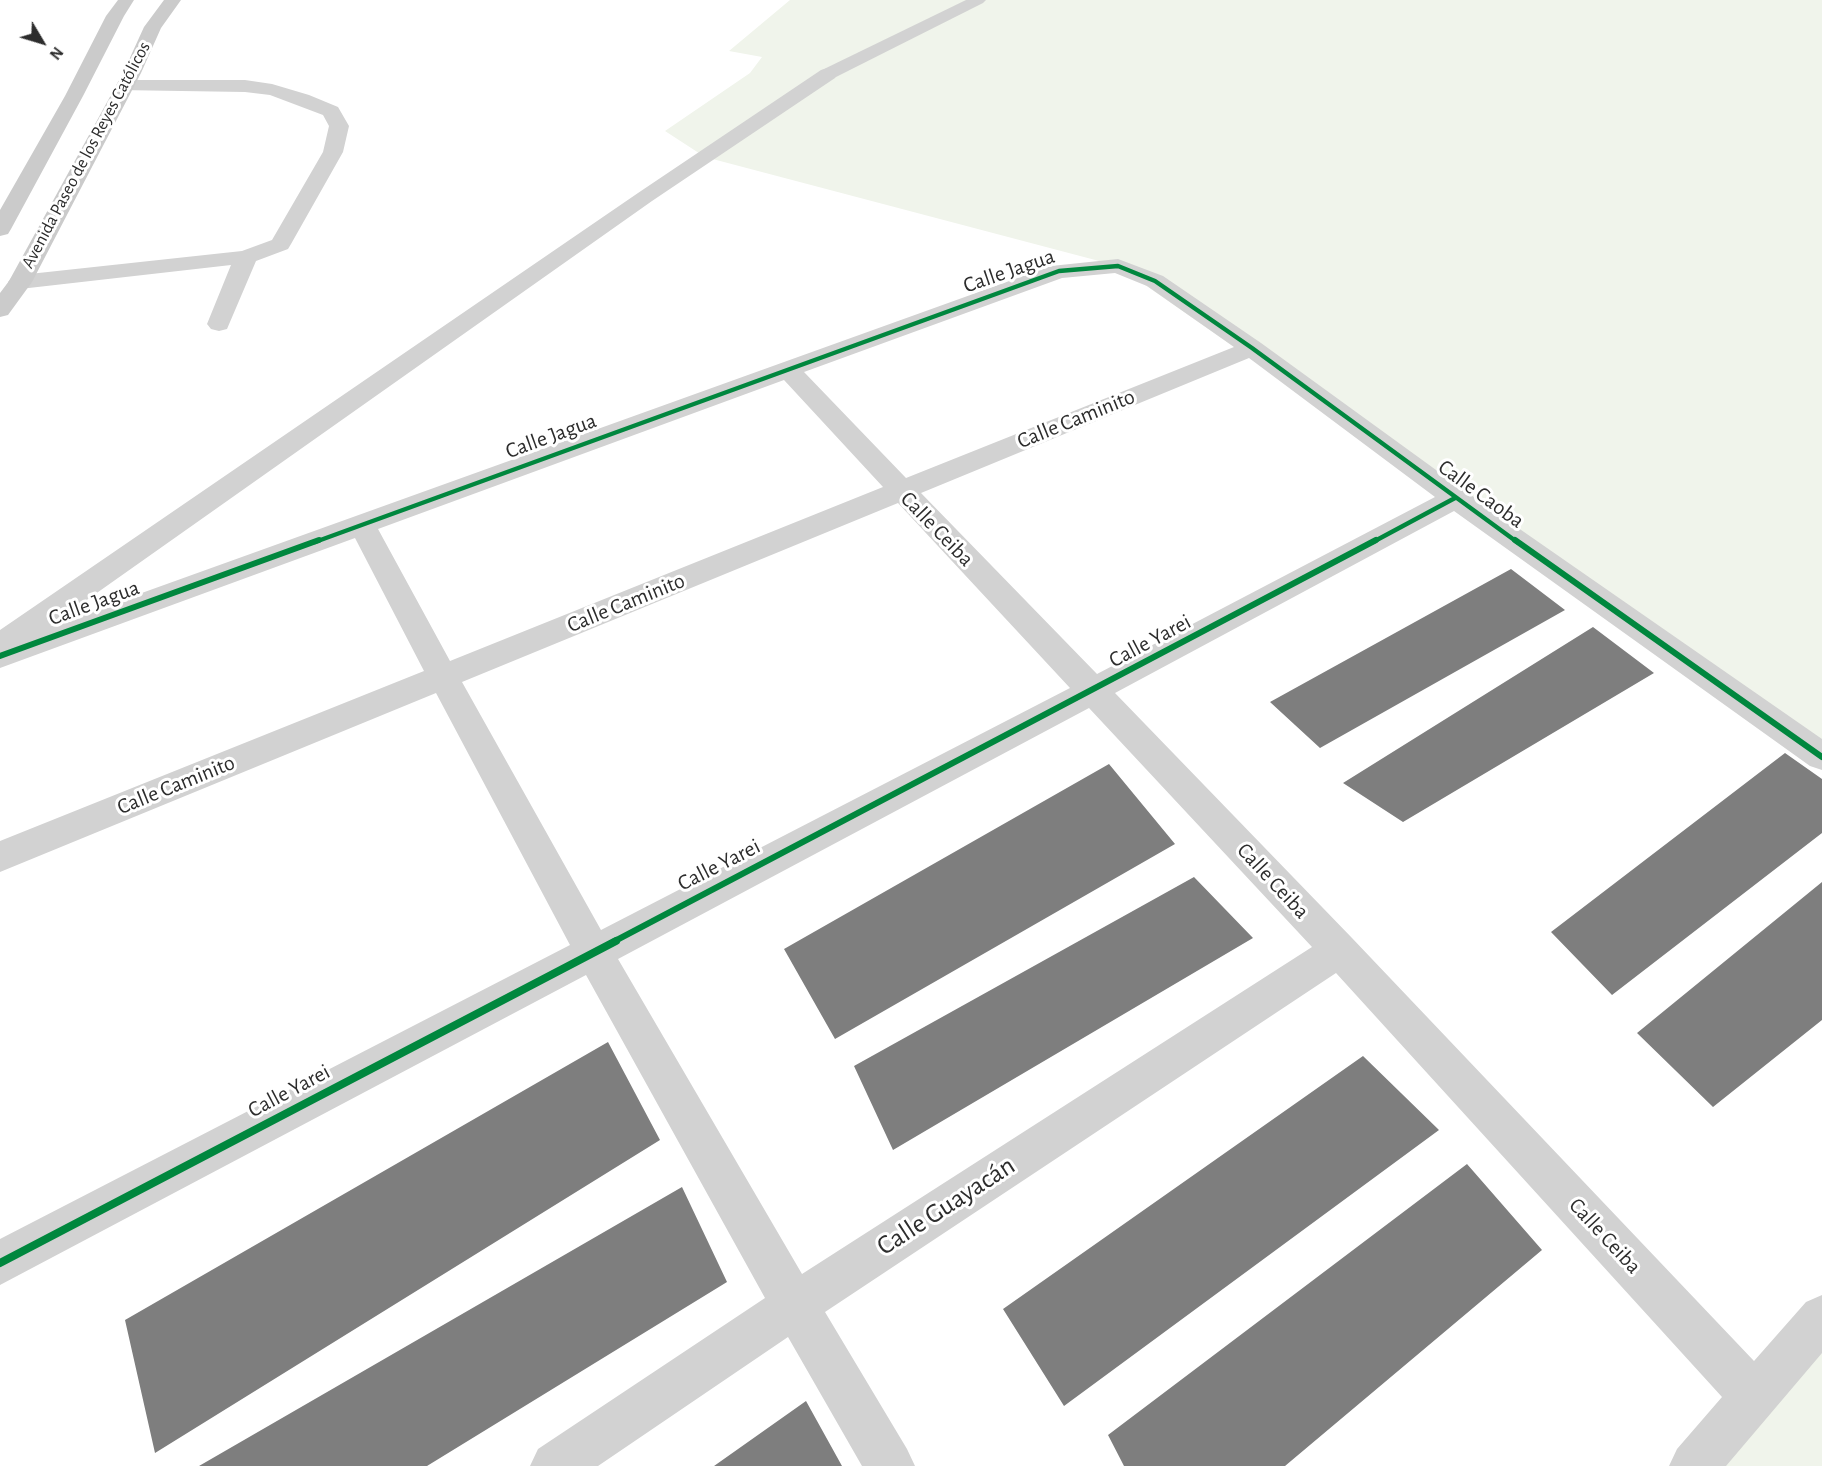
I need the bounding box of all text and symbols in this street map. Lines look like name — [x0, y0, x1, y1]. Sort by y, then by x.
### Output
north arrow — [12, 12, 72, 72]
street label: Avenida Paseo de los Reyes Católicos — [17, 38, 155, 272]
text: N — [46, 44, 66, 62]
street label: Calle Jagua — [960, 243, 1058, 299]
street label: Calle Caminito — [1013, 383, 1139, 455]
street label: Calle Jagua — [502, 407, 600, 465]
street label: Calle Caoba — [1433, 454, 1529, 534]
street label: Calle Ceiba — [895, 486, 979, 572]
street label: Calle Caminito — [563, 567, 689, 639]
street label: Calle Jagua — [45, 574, 143, 632]
street label: Calle Yarei — [1105, 608, 1195, 674]
street label: Calle Caminito — [113, 749, 239, 821]
street label: Calle Yarei — [673, 833, 765, 897]
street label: Calle Ceiba — [1231, 838, 1315, 924]
street label: Calle Yarei — [244, 1058, 334, 1124]
street label: Calle Guayacán — [871, 1149, 1021, 1263]
street label: Calle Ceiba — [1563, 1193, 1647, 1279]

